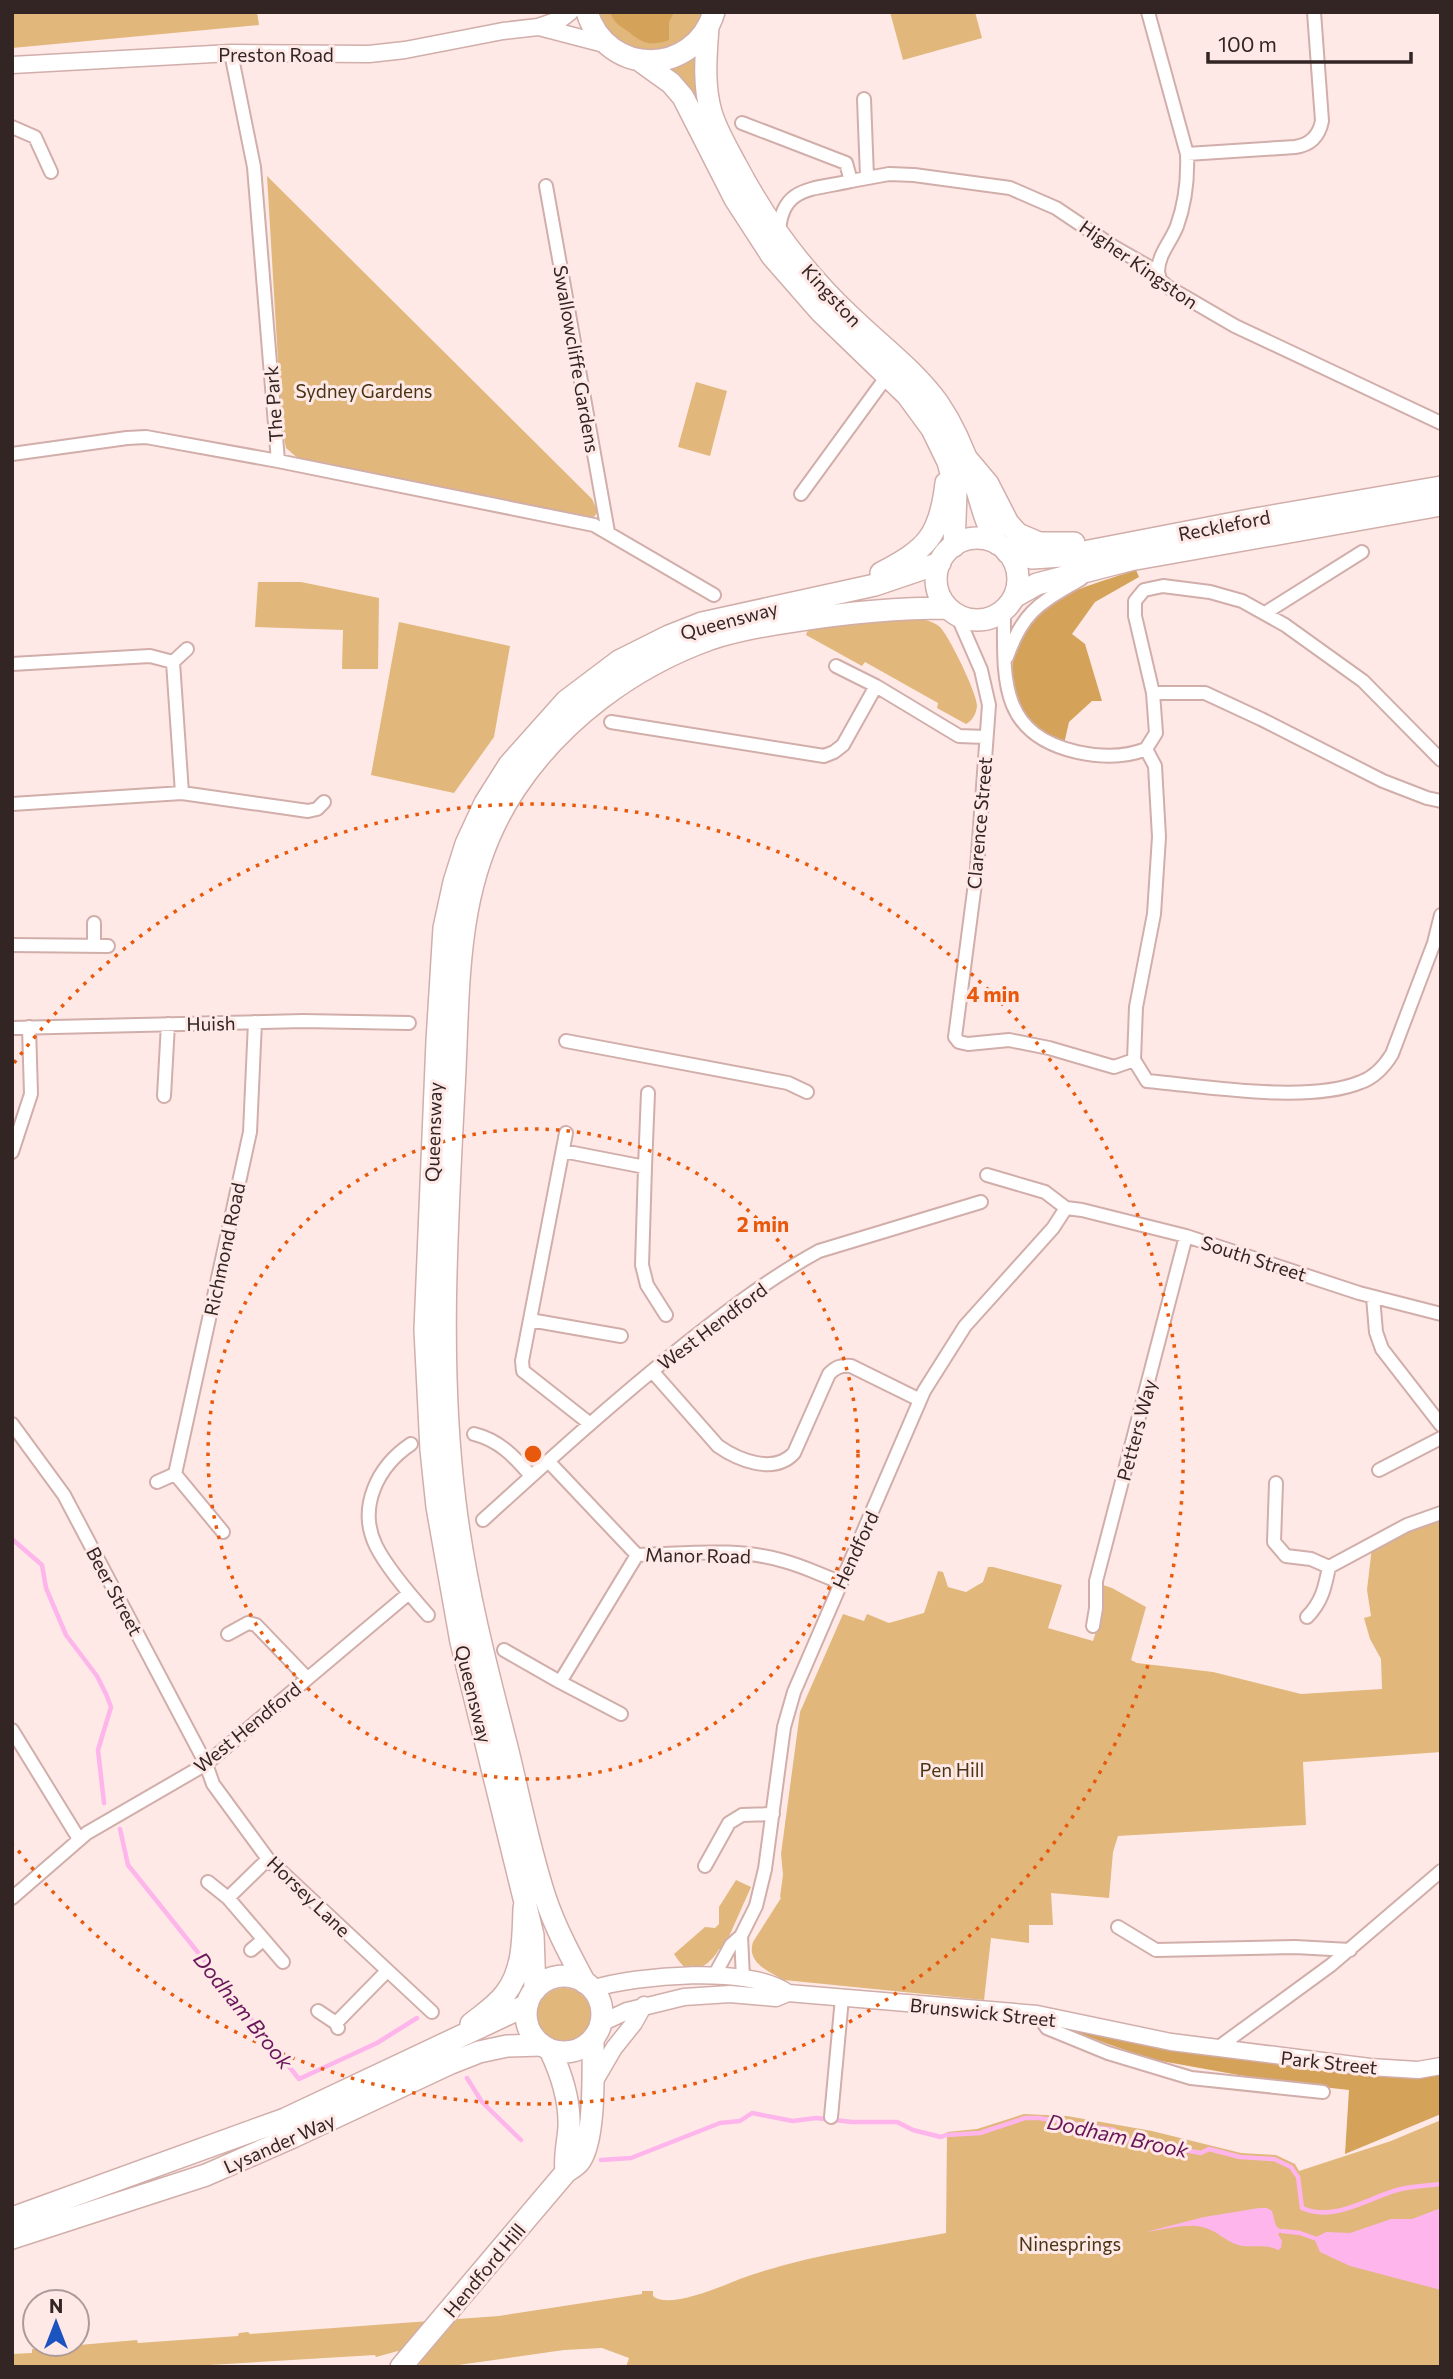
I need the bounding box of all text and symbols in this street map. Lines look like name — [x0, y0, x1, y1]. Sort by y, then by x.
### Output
scale bar — [1208, 21, 1411, 65]
text: 100 m — [1218, 31, 1277, 56]
street label: Preston Road — [218, 43, 334, 66]
street label: Higher Kingston — [1076, 215, 1202, 313]
street label: Kingston — [797, 259, 867, 331]
street label: Swallowcliffe Gardens — [549, 264, 605, 454]
street label: The Park — [259, 365, 287, 443]
park label: Sydney Gardens — [295, 379, 433, 402]
street label: Reckleford — [1176, 505, 1272, 545]
street label: Queensway — [678, 596, 780, 644]
street label: Clarence Street — [962, 756, 996, 890]
text: 4 min — [966, 981, 1020, 1006]
street label: Huish — [186, 1011, 236, 1035]
street label: Queensway — [420, 1081, 446, 1182]
street label: Richmond Road — [199, 1180, 249, 1318]
text: 2 min — [737, 1211, 789, 1236]
street label: South Street — [1199, 1230, 1310, 1286]
street label: West Hendford — [653, 1277, 771, 1375]
street label: Petters Way — [1111, 1376, 1161, 1483]
centre of rings — [521, 1442, 545, 1466]
street label: Hendford — [827, 1508, 883, 1592]
street label: Beer Street — [82, 1543, 148, 1640]
street label: Manor Road — [645, 1543, 751, 1567]
street label: Queensway — [451, 1643, 497, 1745]
street label: West Hendford — [189, 1677, 305, 1777]
park label: Pen Hill — [920, 1758, 984, 1781]
street label: Horsey Lane — [263, 1851, 355, 1941]
water label: Dodham Brook — [189, 1946, 299, 2074]
street label: Brunswick Street — [909, 1993, 1057, 2031]
street label: Park Street — [1280, 2045, 1379, 2079]
street label: Lysander Way — [220, 2108, 338, 2178]
water label: Dodham Brook — [1045, 2108, 1191, 2162]
street label: Hendford Hill — [438, 2218, 530, 2322]
park label: Ninesprings — [1019, 2232, 1121, 2255]
north arrow — [21, 2288, 91, 2358]
text: N — [49, 2294, 63, 2317]

